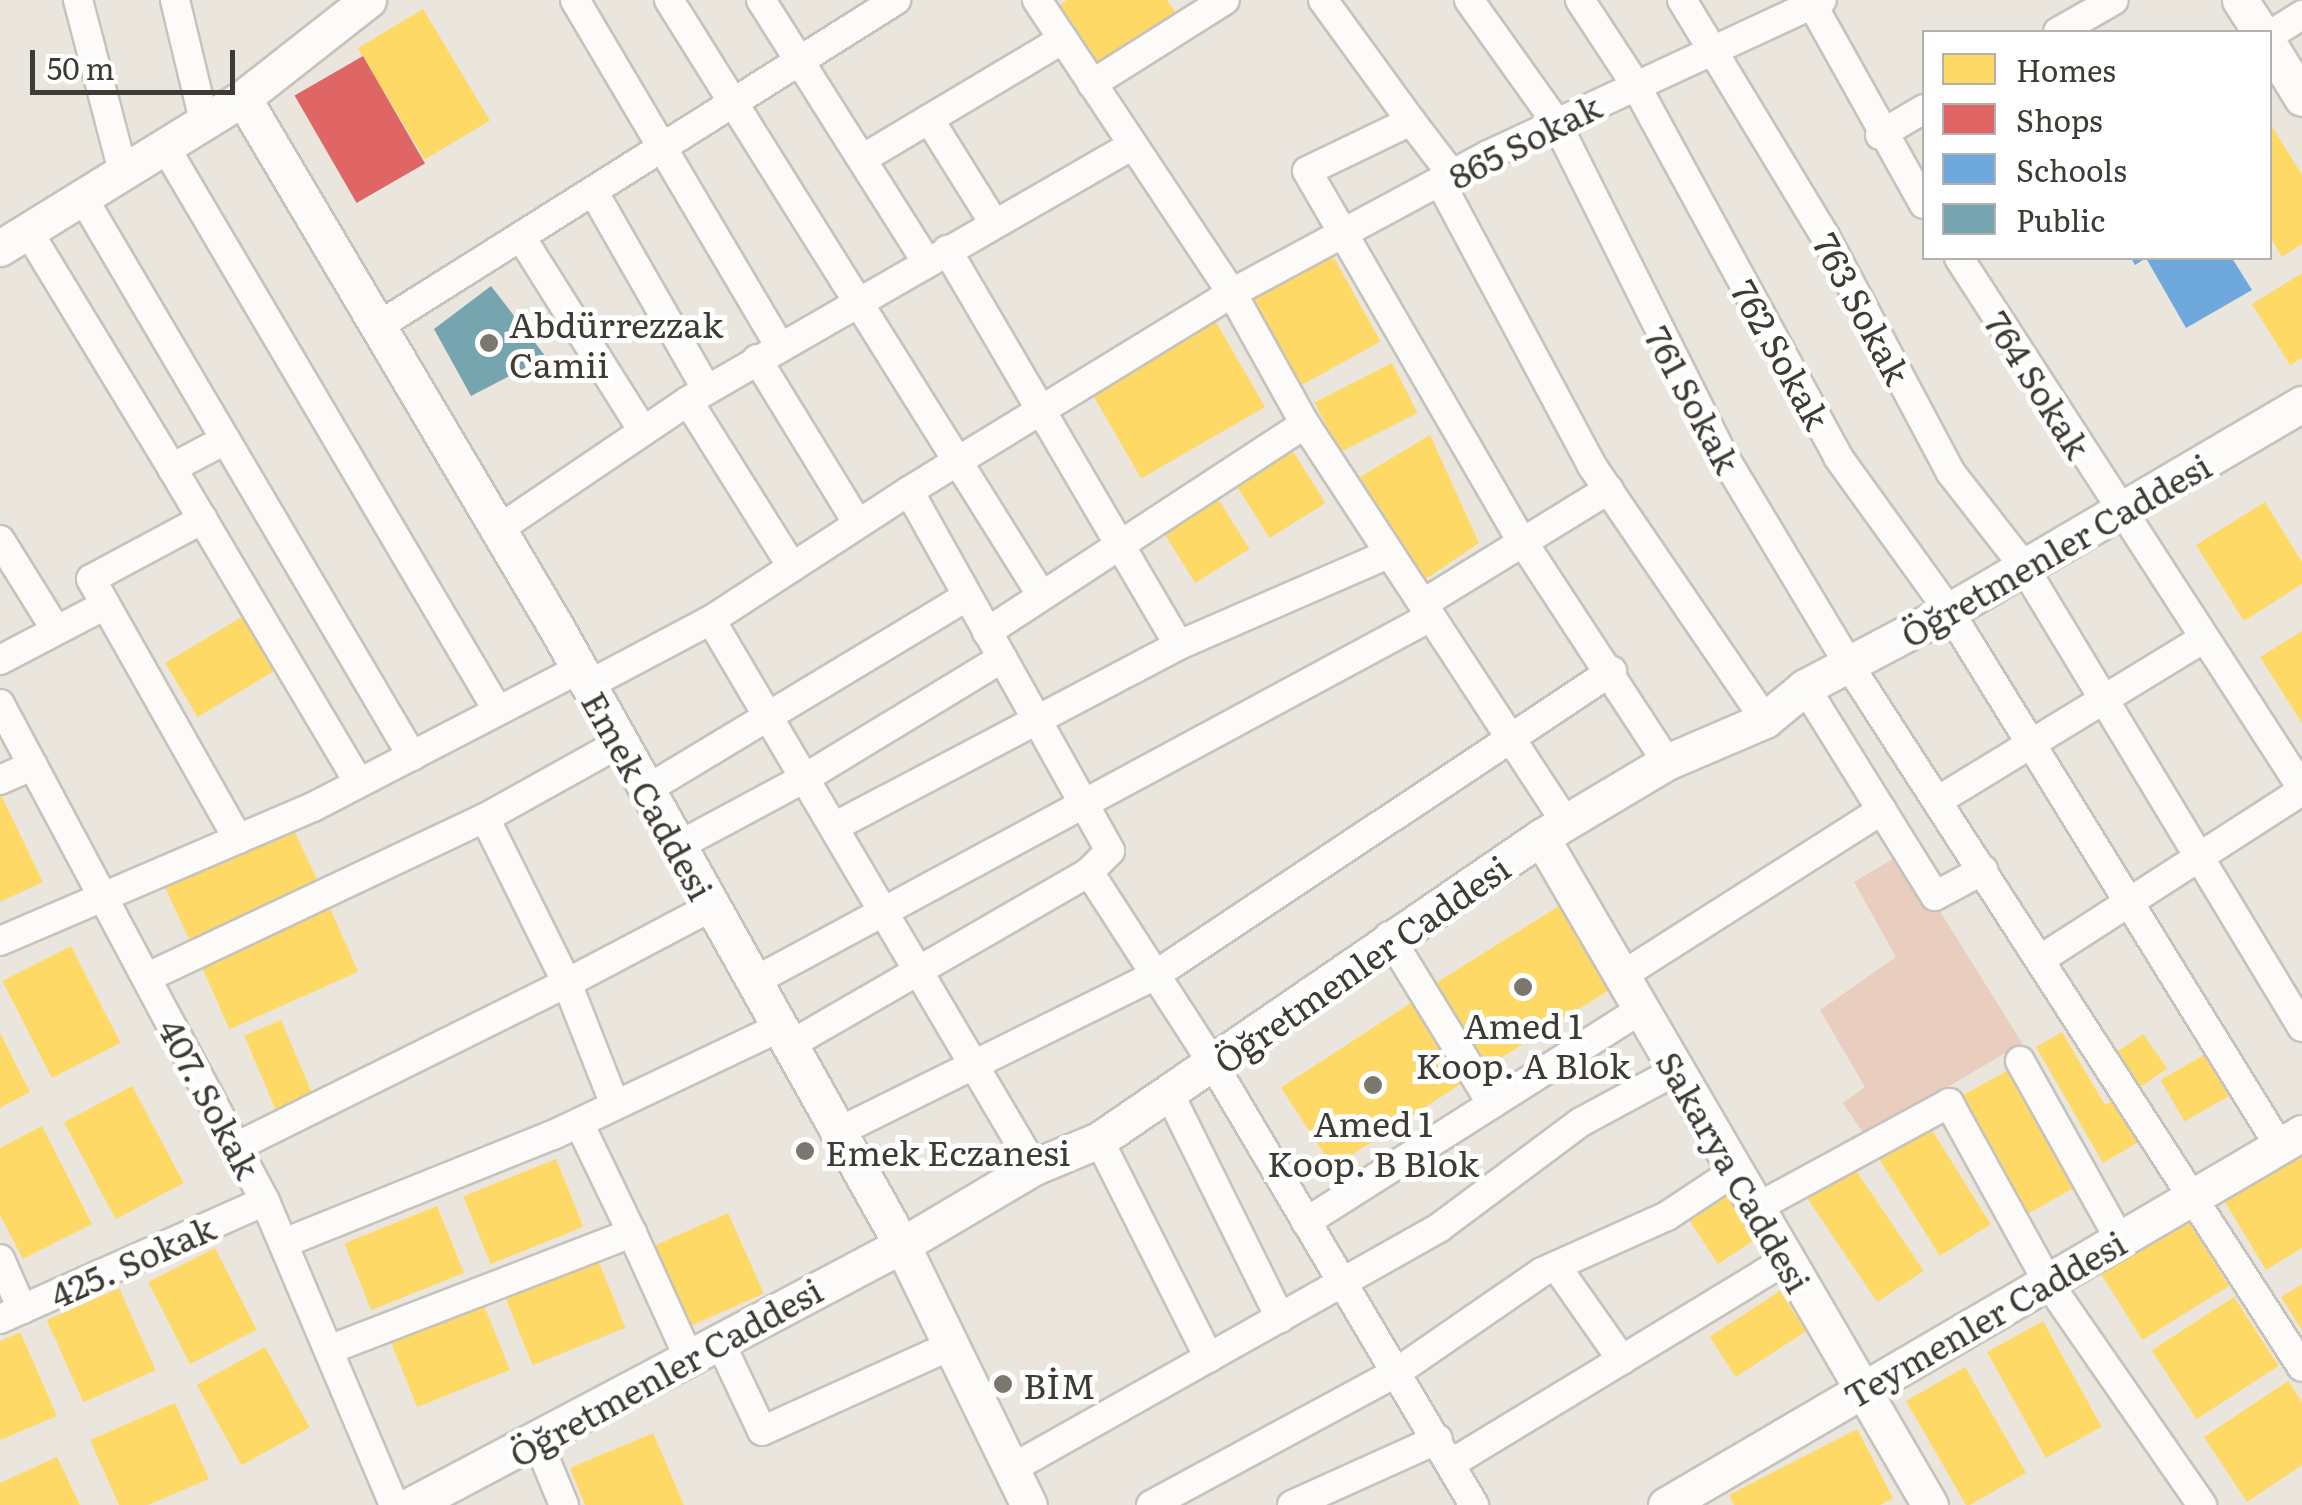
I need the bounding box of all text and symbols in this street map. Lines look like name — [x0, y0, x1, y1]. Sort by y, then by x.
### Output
scale bar — [35, 30, 240, 92]
legend — [1922, 30, 2272, 260]
text: 50 m — [47, 45, 115, 89]
text: Homes — [2016, 47, 2116, 91]
street label: 865 Sokak — [1441, 84, 1607, 196]
text: Shops — [2016, 97, 2103, 141]
text: Schools — [2016, 147, 2127, 191]
text: Public — [2016, 197, 2105, 241]
street label: 763 Sokak — [1806, 225, 1920, 391]
street label: 762 Sokak — [1724, 272, 1840, 436]
place label: Abdürrezzak Camii — [509, 302, 723, 384]
street label: 764 Sokak — [1977, 303, 2101, 465]
street label: 761 Sokak — [1638, 318, 1750, 480]
marker: Abdürrezzak Camii — [478, 332, 500, 354]
street label: Öğretmenler Caddesi — [1893, 443, 2217, 655]
street label: Emek Caddesi — [574, 683, 724, 907]
street label: Öğretmenler Caddesi — [1205, 845, 1517, 1081]
marker: Amed 1 Koop. A Blok — [1512, 976, 1534, 998]
place label: Amed 1 Koop. A Blok — [1416, 1003, 1630, 1085]
street label: 407. Sokak — [151, 1011, 271, 1185]
street label: Sakarya Caddesi — [1649, 1043, 1821, 1299]
marker: Amed 1 Koop. B Blok — [1362, 1074, 1384, 1096]
place label: Amed 1 Koop. B Blok — [1267, 1101, 1479, 1183]
place label: Emek Eczanesi — [825, 1130, 1070, 1172]
marker: Emek Eczanesi — [794, 1140, 816, 1162]
street label: 425. Sokak — [43, 1205, 221, 1315]
street label: Teymenler Caddesi — [1836, 1220, 2132, 1416]
street label: Öğretmenler Caddesi — [501, 1268, 829, 1474]
place label: BİM — [1023, 1363, 1096, 1405]
marker: BİM — [992, 1373, 1014, 1395]

